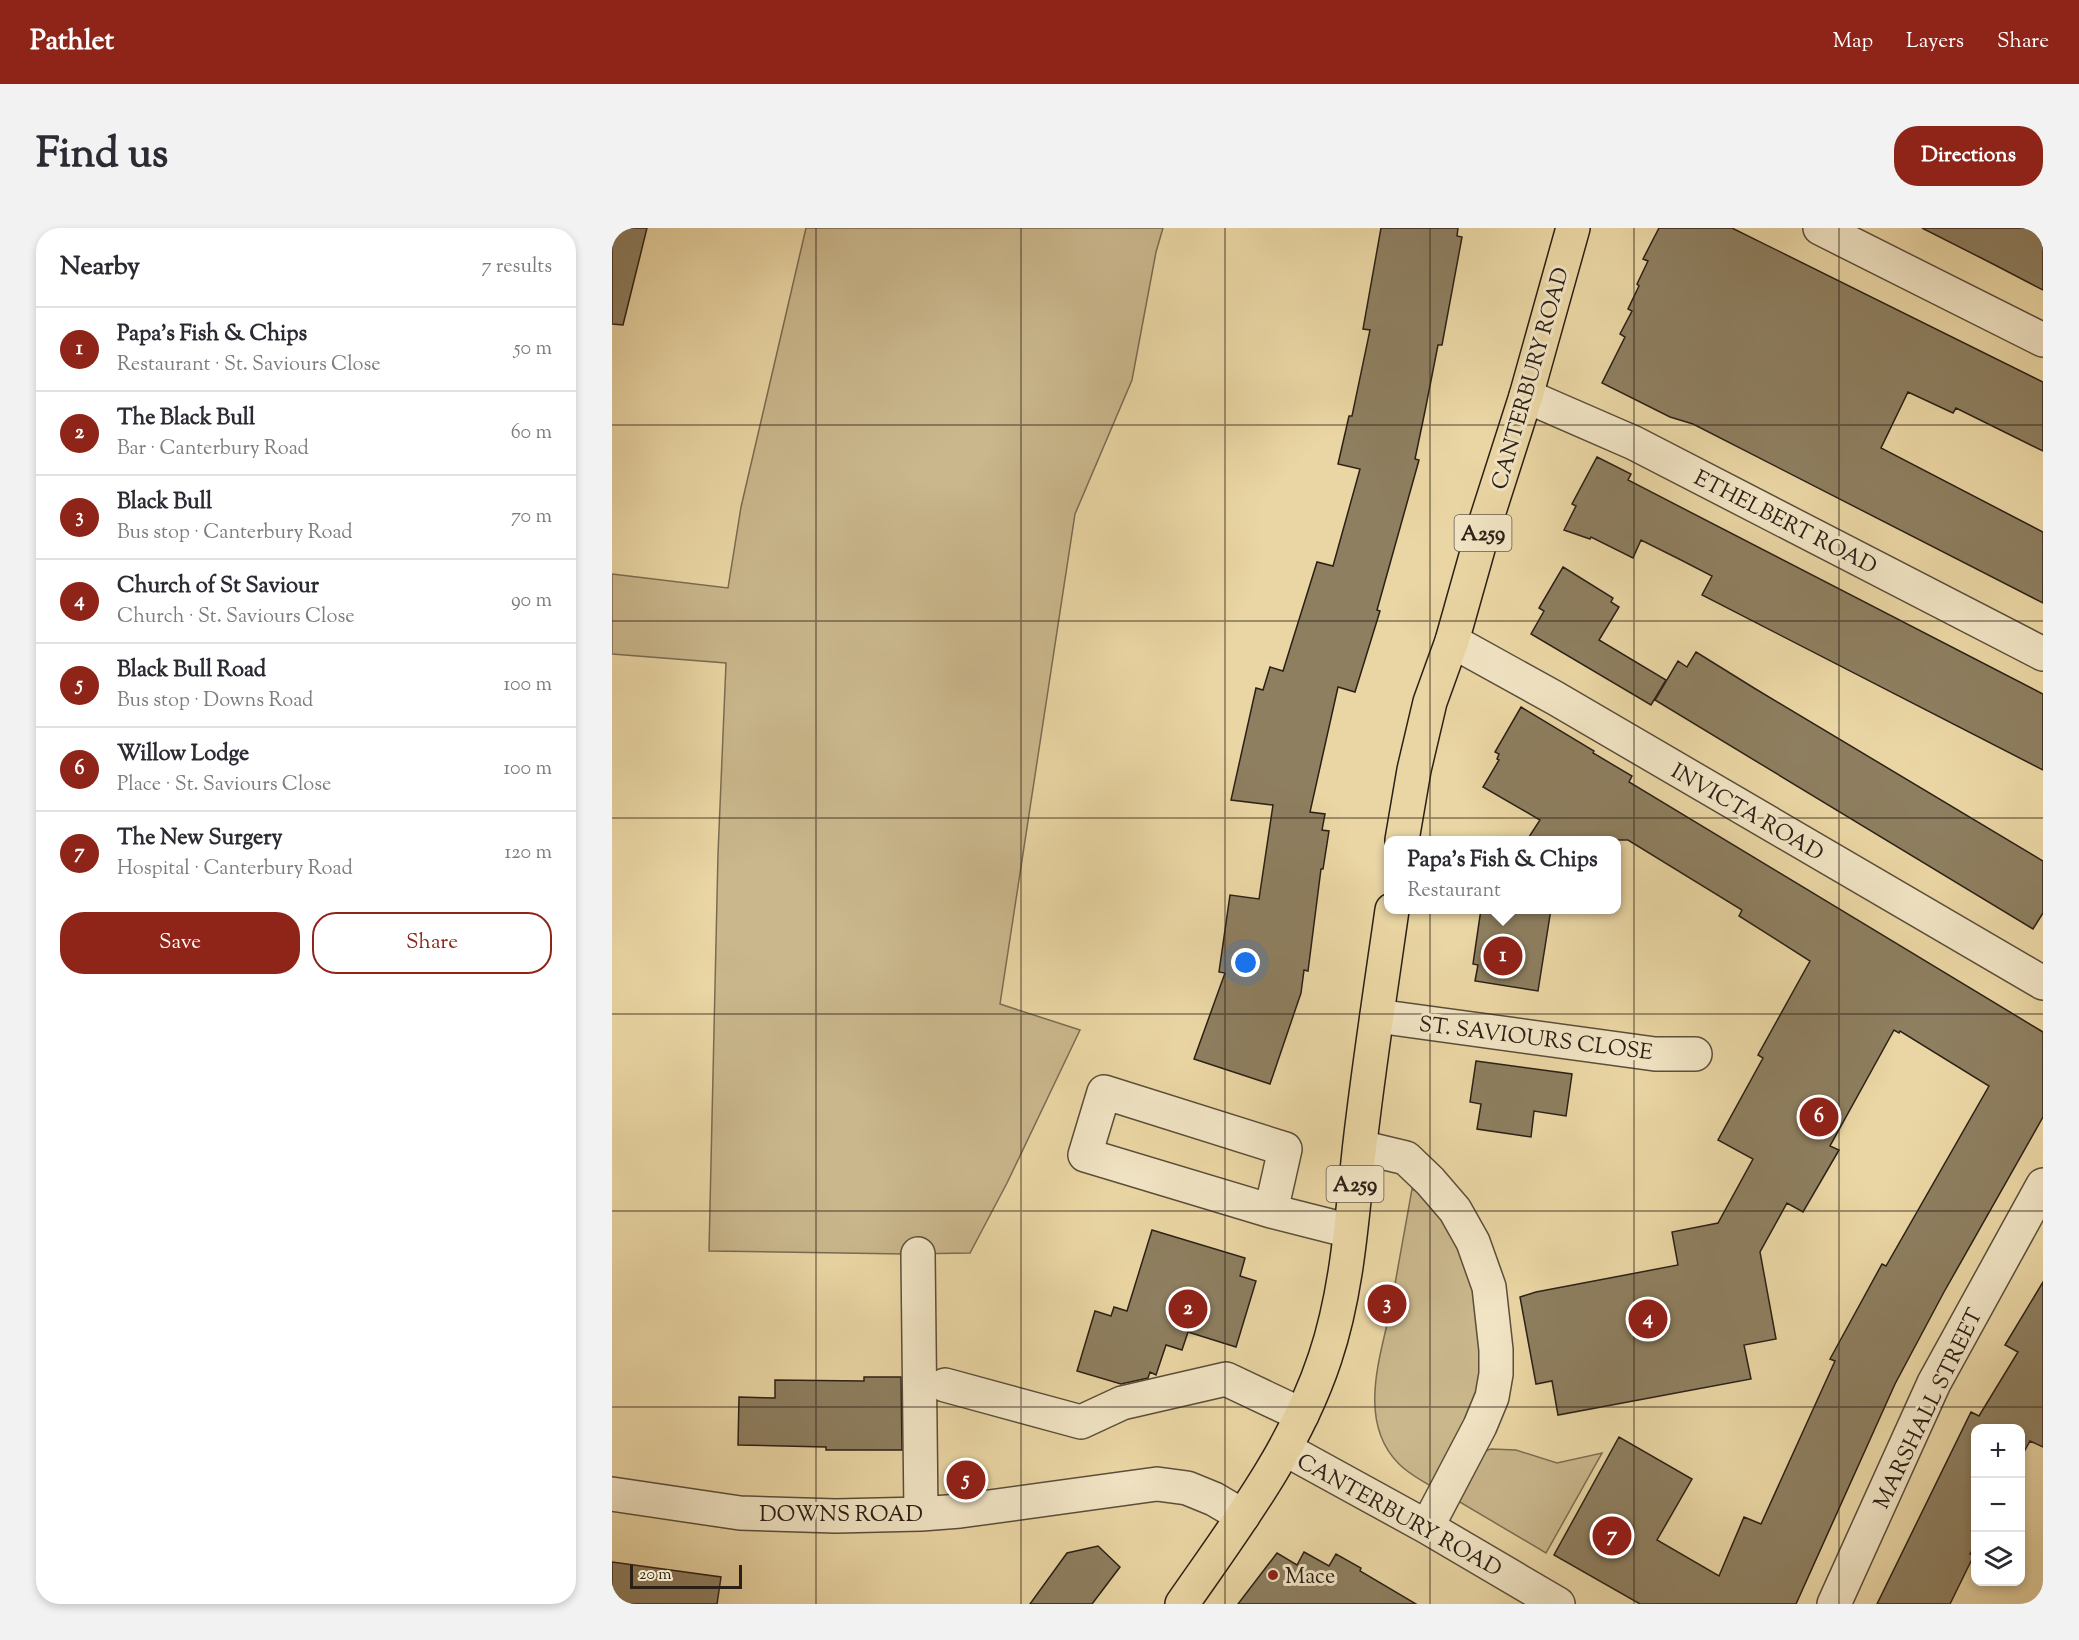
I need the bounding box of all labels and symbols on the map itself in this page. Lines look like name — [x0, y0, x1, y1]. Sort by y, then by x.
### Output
street label: CANTERBURY ROAD — [1485, 264, 1579, 494]
street label: ETHELBERT ROAD — [1687, 464, 1882, 584]
road number: A259 — [1454, 515, 1512, 551]
street label: INVICTA ROAD — [1664, 757, 1829, 870]
pin: 1 — [1484, 934, 1522, 978]
your location — [1231, 948, 1260, 977]
street label: ST. SAVIOURS CLOSE — [1417, 1010, 1654, 1070]
pin: 6 — [1800, 1094, 1838, 1140]
road number: A259 — [1326, 1166, 1383, 1202]
pin: 3 — [1368, 1282, 1406, 1326]
pin: 2 — [1168, 1286, 1208, 1332]
pin: 4 — [1628, 1296, 1668, 1342]
street label: MARSHALL STREET — [1867, 1303, 1992, 1515]
street label: CANTERBURY ROAD — [1290, 1447, 1507, 1586]
pin: 5 — [946, 1458, 986, 1502]
street label: DOWNS ROAD — [759, 1500, 923, 1532]
pin: 7 — [1592, 1514, 1632, 1558]
scale bar — [630, 1562, 742, 1590]
place label: Mace — [1285, 1562, 1335, 1594]
marker: Mace — [1266, 1568, 1280, 1582]

